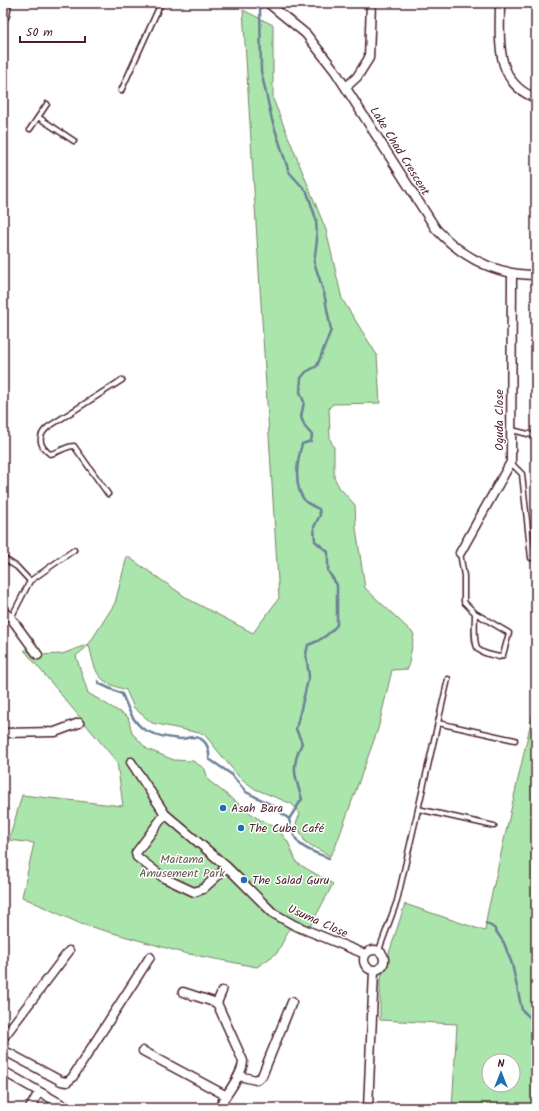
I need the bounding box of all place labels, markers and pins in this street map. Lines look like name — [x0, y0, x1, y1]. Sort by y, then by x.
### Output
place label: Asah Bara — [231, 799, 284, 818]
marker: Asah Bara — [218, 803, 228, 813]
place label: The Cube Café — [249, 819, 325, 838]
marker: The Cube Café — [236, 823, 246, 833]
place label: The Salad Guru — [252, 871, 330, 890]
marker: The Salad Guru — [239, 875, 249, 885]

